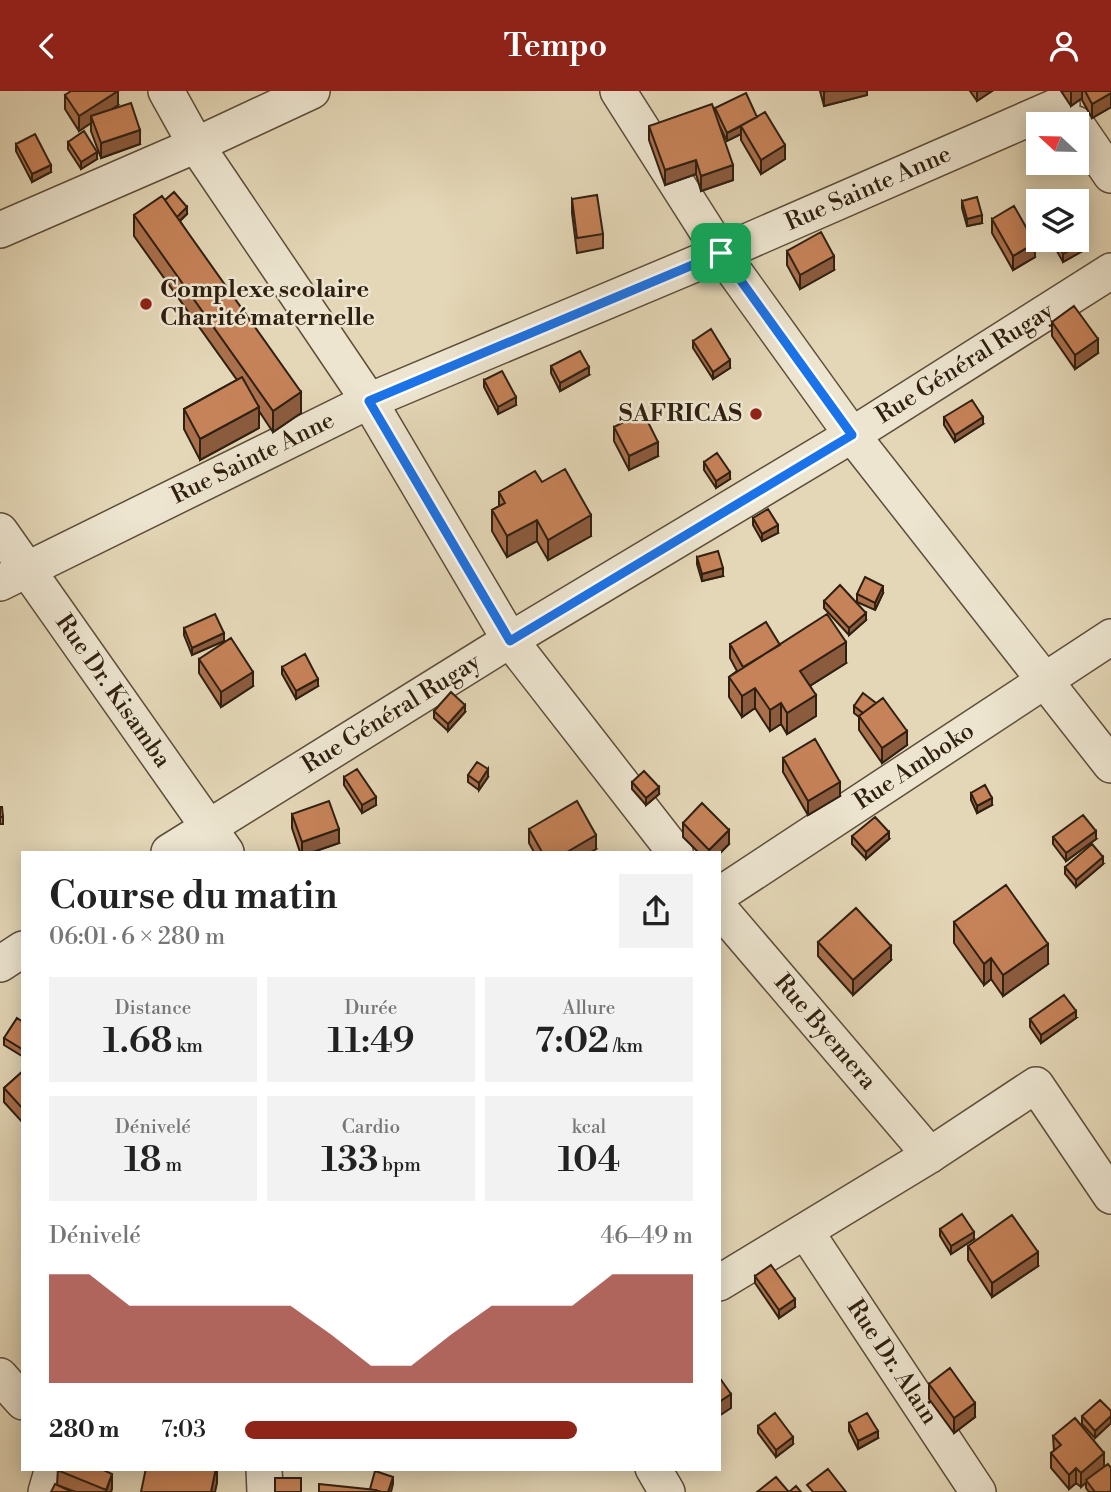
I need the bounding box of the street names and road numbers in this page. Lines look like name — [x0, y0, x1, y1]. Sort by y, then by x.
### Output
street label: Rue Sainte Anne — [781, 139, 956, 238]
street label: Rue Général Rugay — [871, 296, 1060, 431]
street label: Rue Sainte Anne — [166, 405, 339, 511]
street label: Rue Dr. Kisamba — [49, 609, 178, 775]
street label: Rue Général Rugay — [297, 647, 487, 780]
street label: Rue Amboko — [849, 716, 980, 817]
street label: Rue Byemera — [767, 968, 883, 1097]
street label: Rue Dr. Alain — [840, 1294, 944, 1430]

